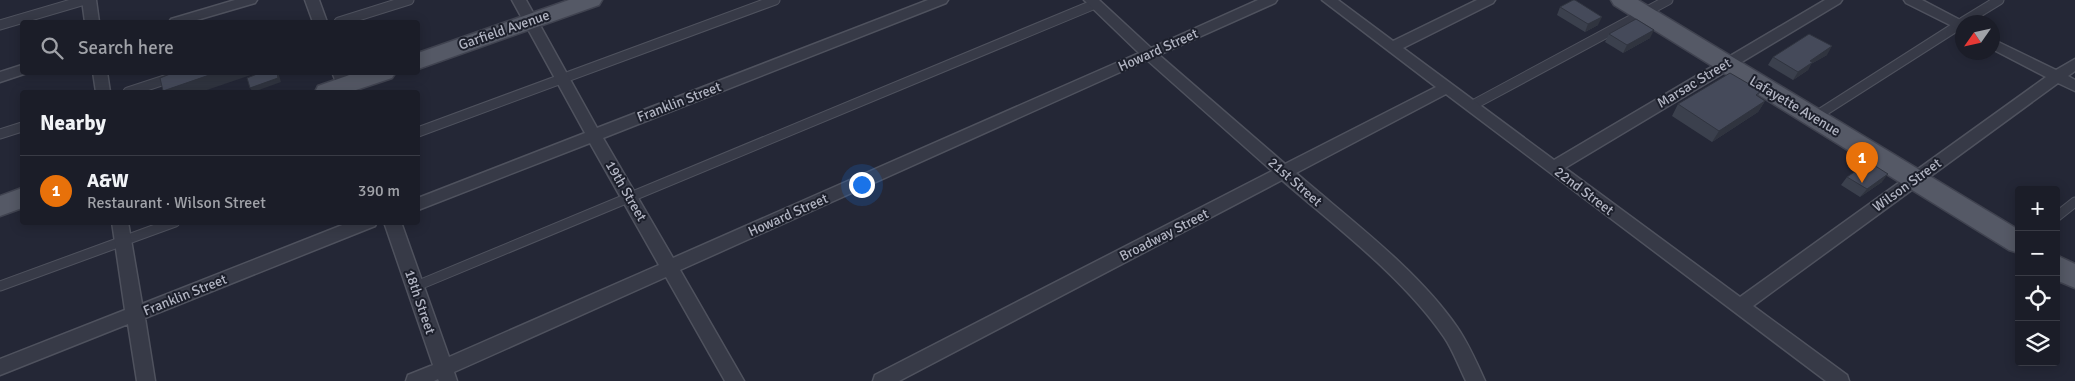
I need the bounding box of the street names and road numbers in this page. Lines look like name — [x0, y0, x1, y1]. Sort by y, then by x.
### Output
street label: Garfield Avenue — [456, 6, 552, 54]
street label: Howard Street — [1115, 25, 1201, 75]
street label: Marsac Street — [1654, 54, 1734, 112]
street label: Lafayette Avenue — [1747, 72, 1843, 140]
street label: Franklin Street — [635, 78, 724, 126]
street label: 21st Street — [1265, 154, 1325, 210]
street label: Wilson Street — [1869, 154, 1945, 216]
street label: 19th Street — [602, 158, 650, 224]
street label: 22nd Street — [1551, 163, 1617, 219]
street label: Howard Street — [745, 190, 831, 240]
street label: Broadway Street — [1117, 205, 1212, 265]
street label: 18th Street — [401, 267, 439, 337]
street label: Franklin Street — [141, 270, 229, 319]

